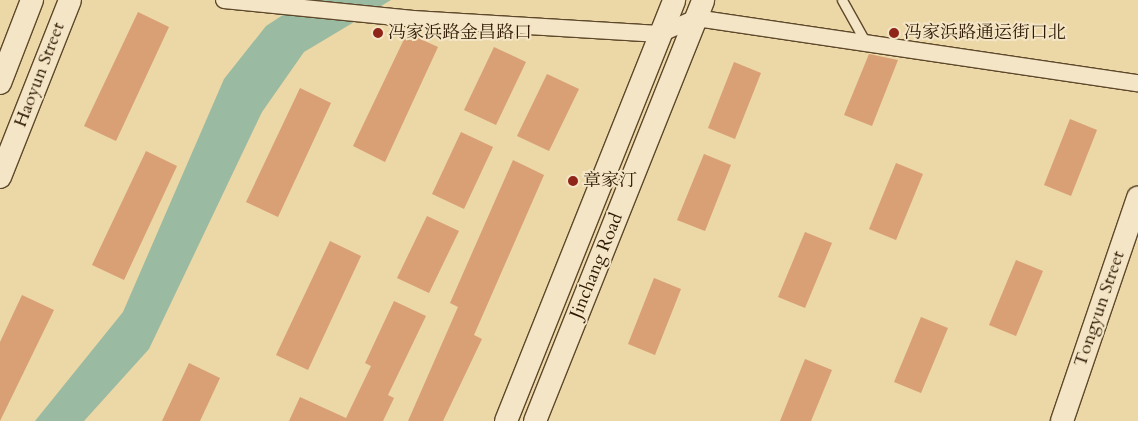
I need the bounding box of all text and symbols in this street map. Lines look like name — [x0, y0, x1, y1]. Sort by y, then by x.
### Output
street label: Haoyun Street — [10, 20, 70, 130]
place label: 冯家浜路金昌路口 — [388, 22, 532, 44]
place label: 冯家浜路通运街口北 — [904, 22, 1066, 44]
marker: 冯家浜路金昌路口 — [372, 27, 384, 39]
marker: 冯家浜路通运街口北 — [888, 27, 900, 39]
place label: 章家汀 — [583, 170, 637, 192]
marker: 章家汀 — [567, 175, 579, 187]
street label: Jinchang Road — [566, 210, 628, 322]
street label: Tongyun Street — [1070, 248, 1130, 370]

